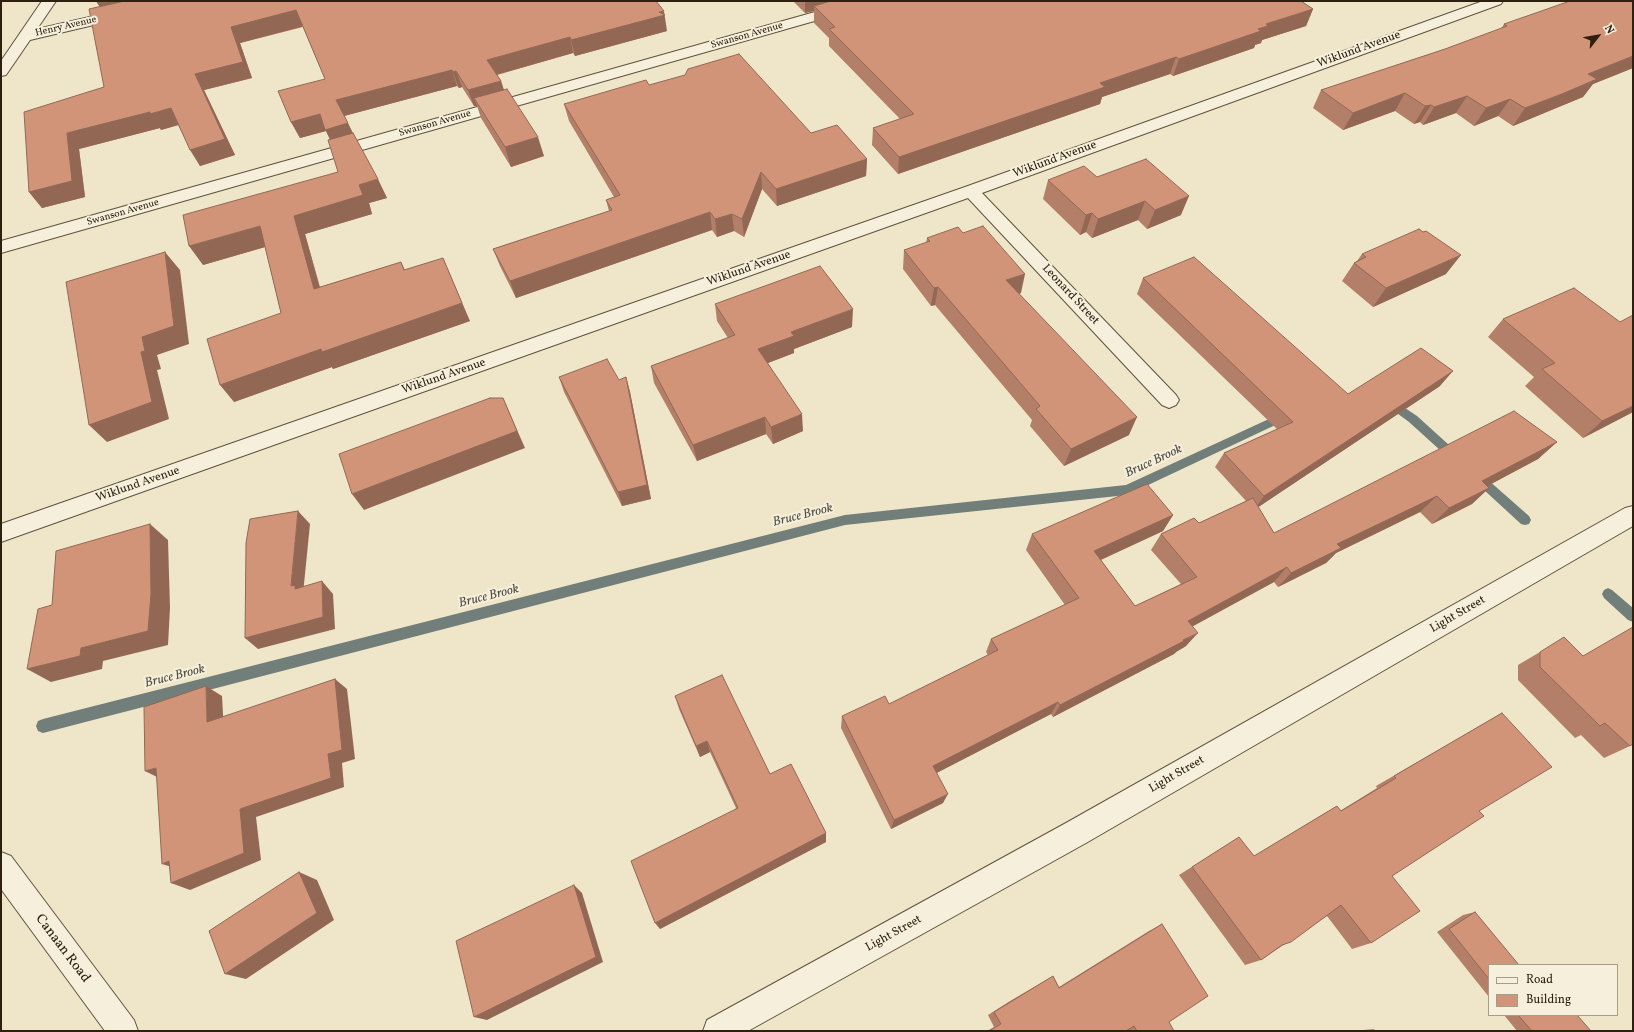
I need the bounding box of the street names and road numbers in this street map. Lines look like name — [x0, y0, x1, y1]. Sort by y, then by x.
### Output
street label: Henry Avenue — [34, 14, 98, 40]
street label: Swanson Avenue — [710, 20, 784, 52]
street label: Wiklund Avenue — [1315, 28, 1403, 72]
street label: Swanson Avenue — [398, 108, 472, 140]
street label: Wiklund Avenue — [1011, 138, 1099, 182]
street label: Swanson Avenue — [86, 197, 160, 229]
street label: Wiklund Avenue — [705, 248, 793, 290]
street label: Leonard Street — [1038, 262, 1102, 328]
street label: Wiklund Avenue — [400, 356, 488, 398]
street label: Wiklund Avenue — [94, 464, 182, 506]
street label: Light Street — [1428, 593, 1488, 637]
street label: Light Street — [1147, 753, 1207, 797]
street label: Canaan Road — [31, 912, 93, 986]
street label: Light Street — [864, 913, 924, 955]

